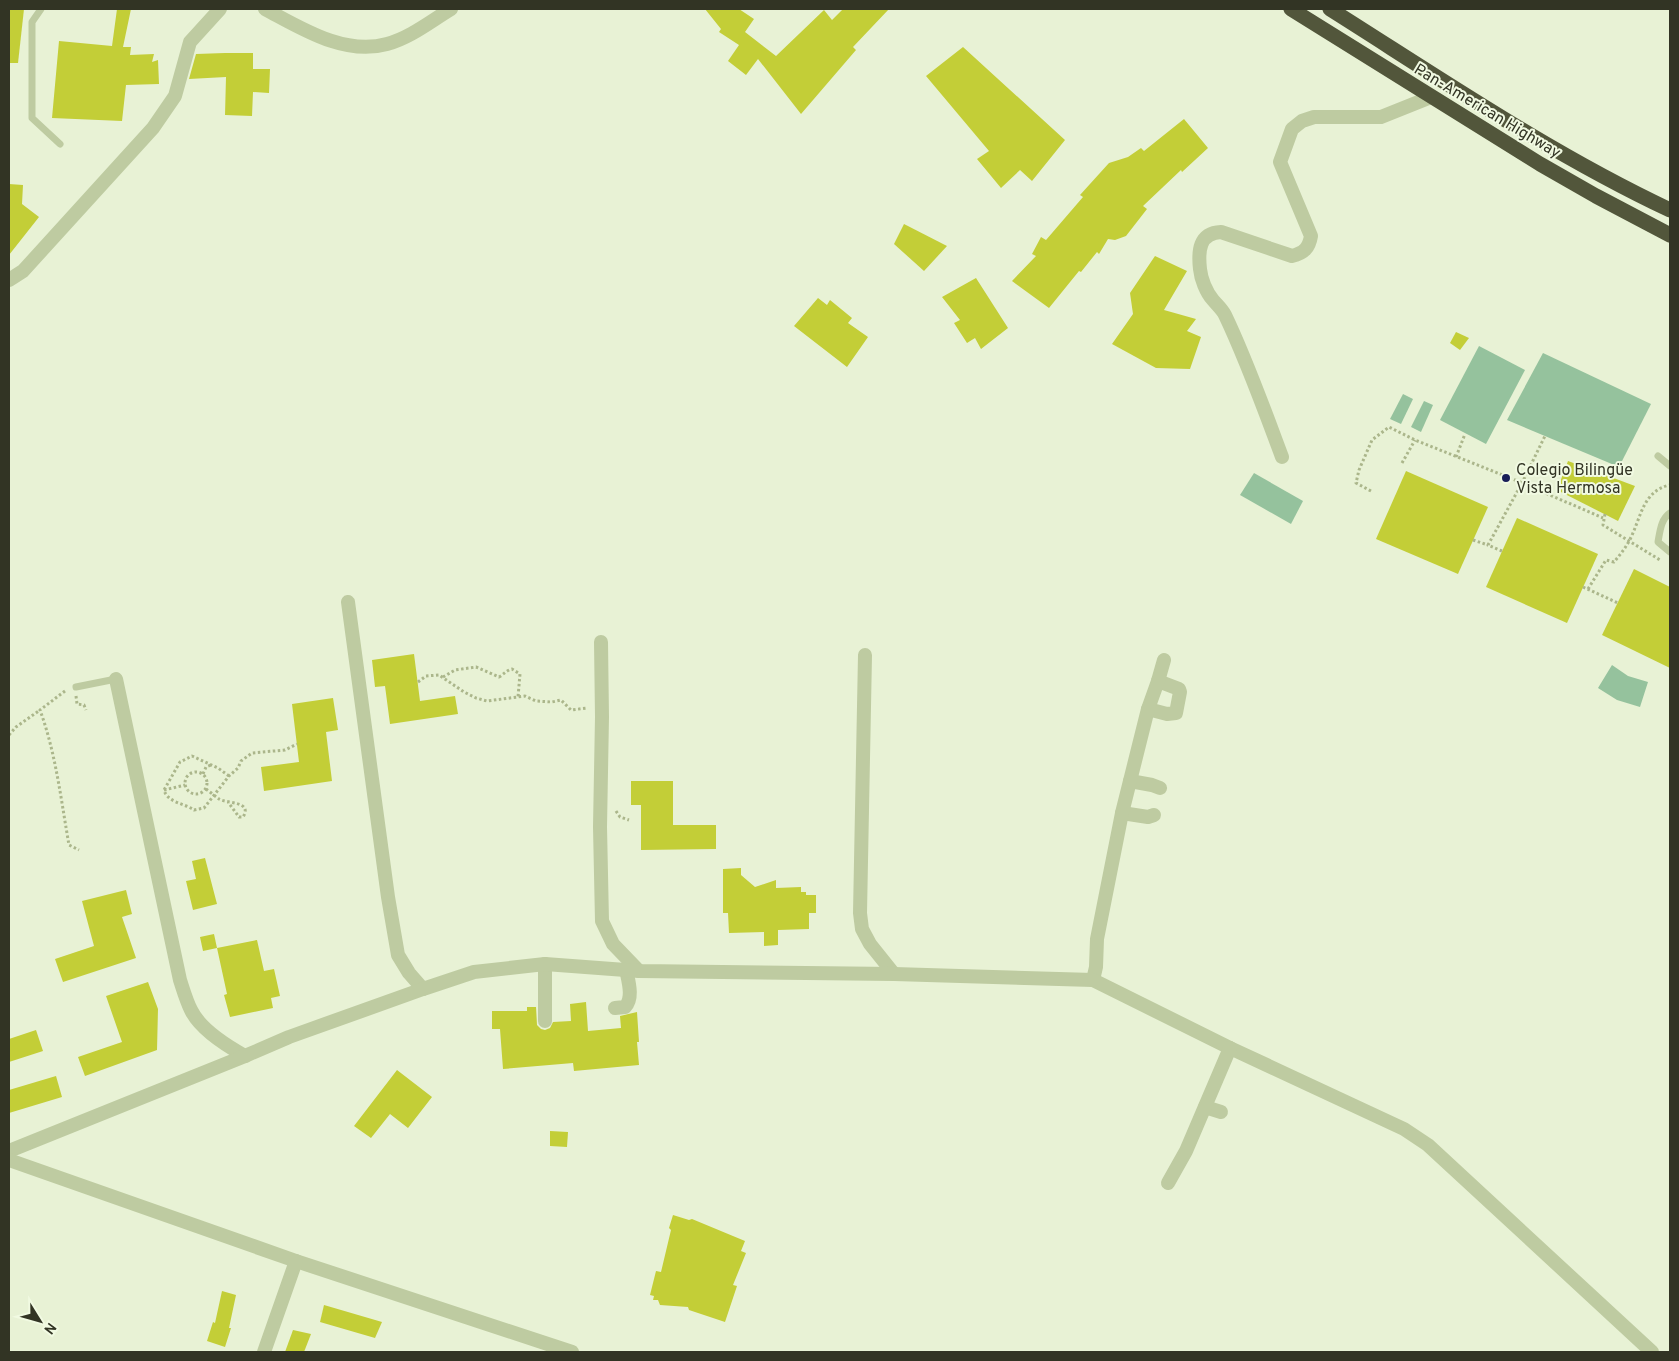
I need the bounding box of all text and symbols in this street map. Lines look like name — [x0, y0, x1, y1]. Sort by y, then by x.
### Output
street label: Pan-American Highway — [1410, 60, 1564, 163]
place label: Colegio Bilingüe Vista Hermosa — [1516, 461, 1633, 499]
marker: Colegio Bilingüe Vista Hermosa — [1500, 472, 1512, 484]
north arrow — [15, 1296, 65, 1346]
text: N — [39, 1319, 59, 1337]

